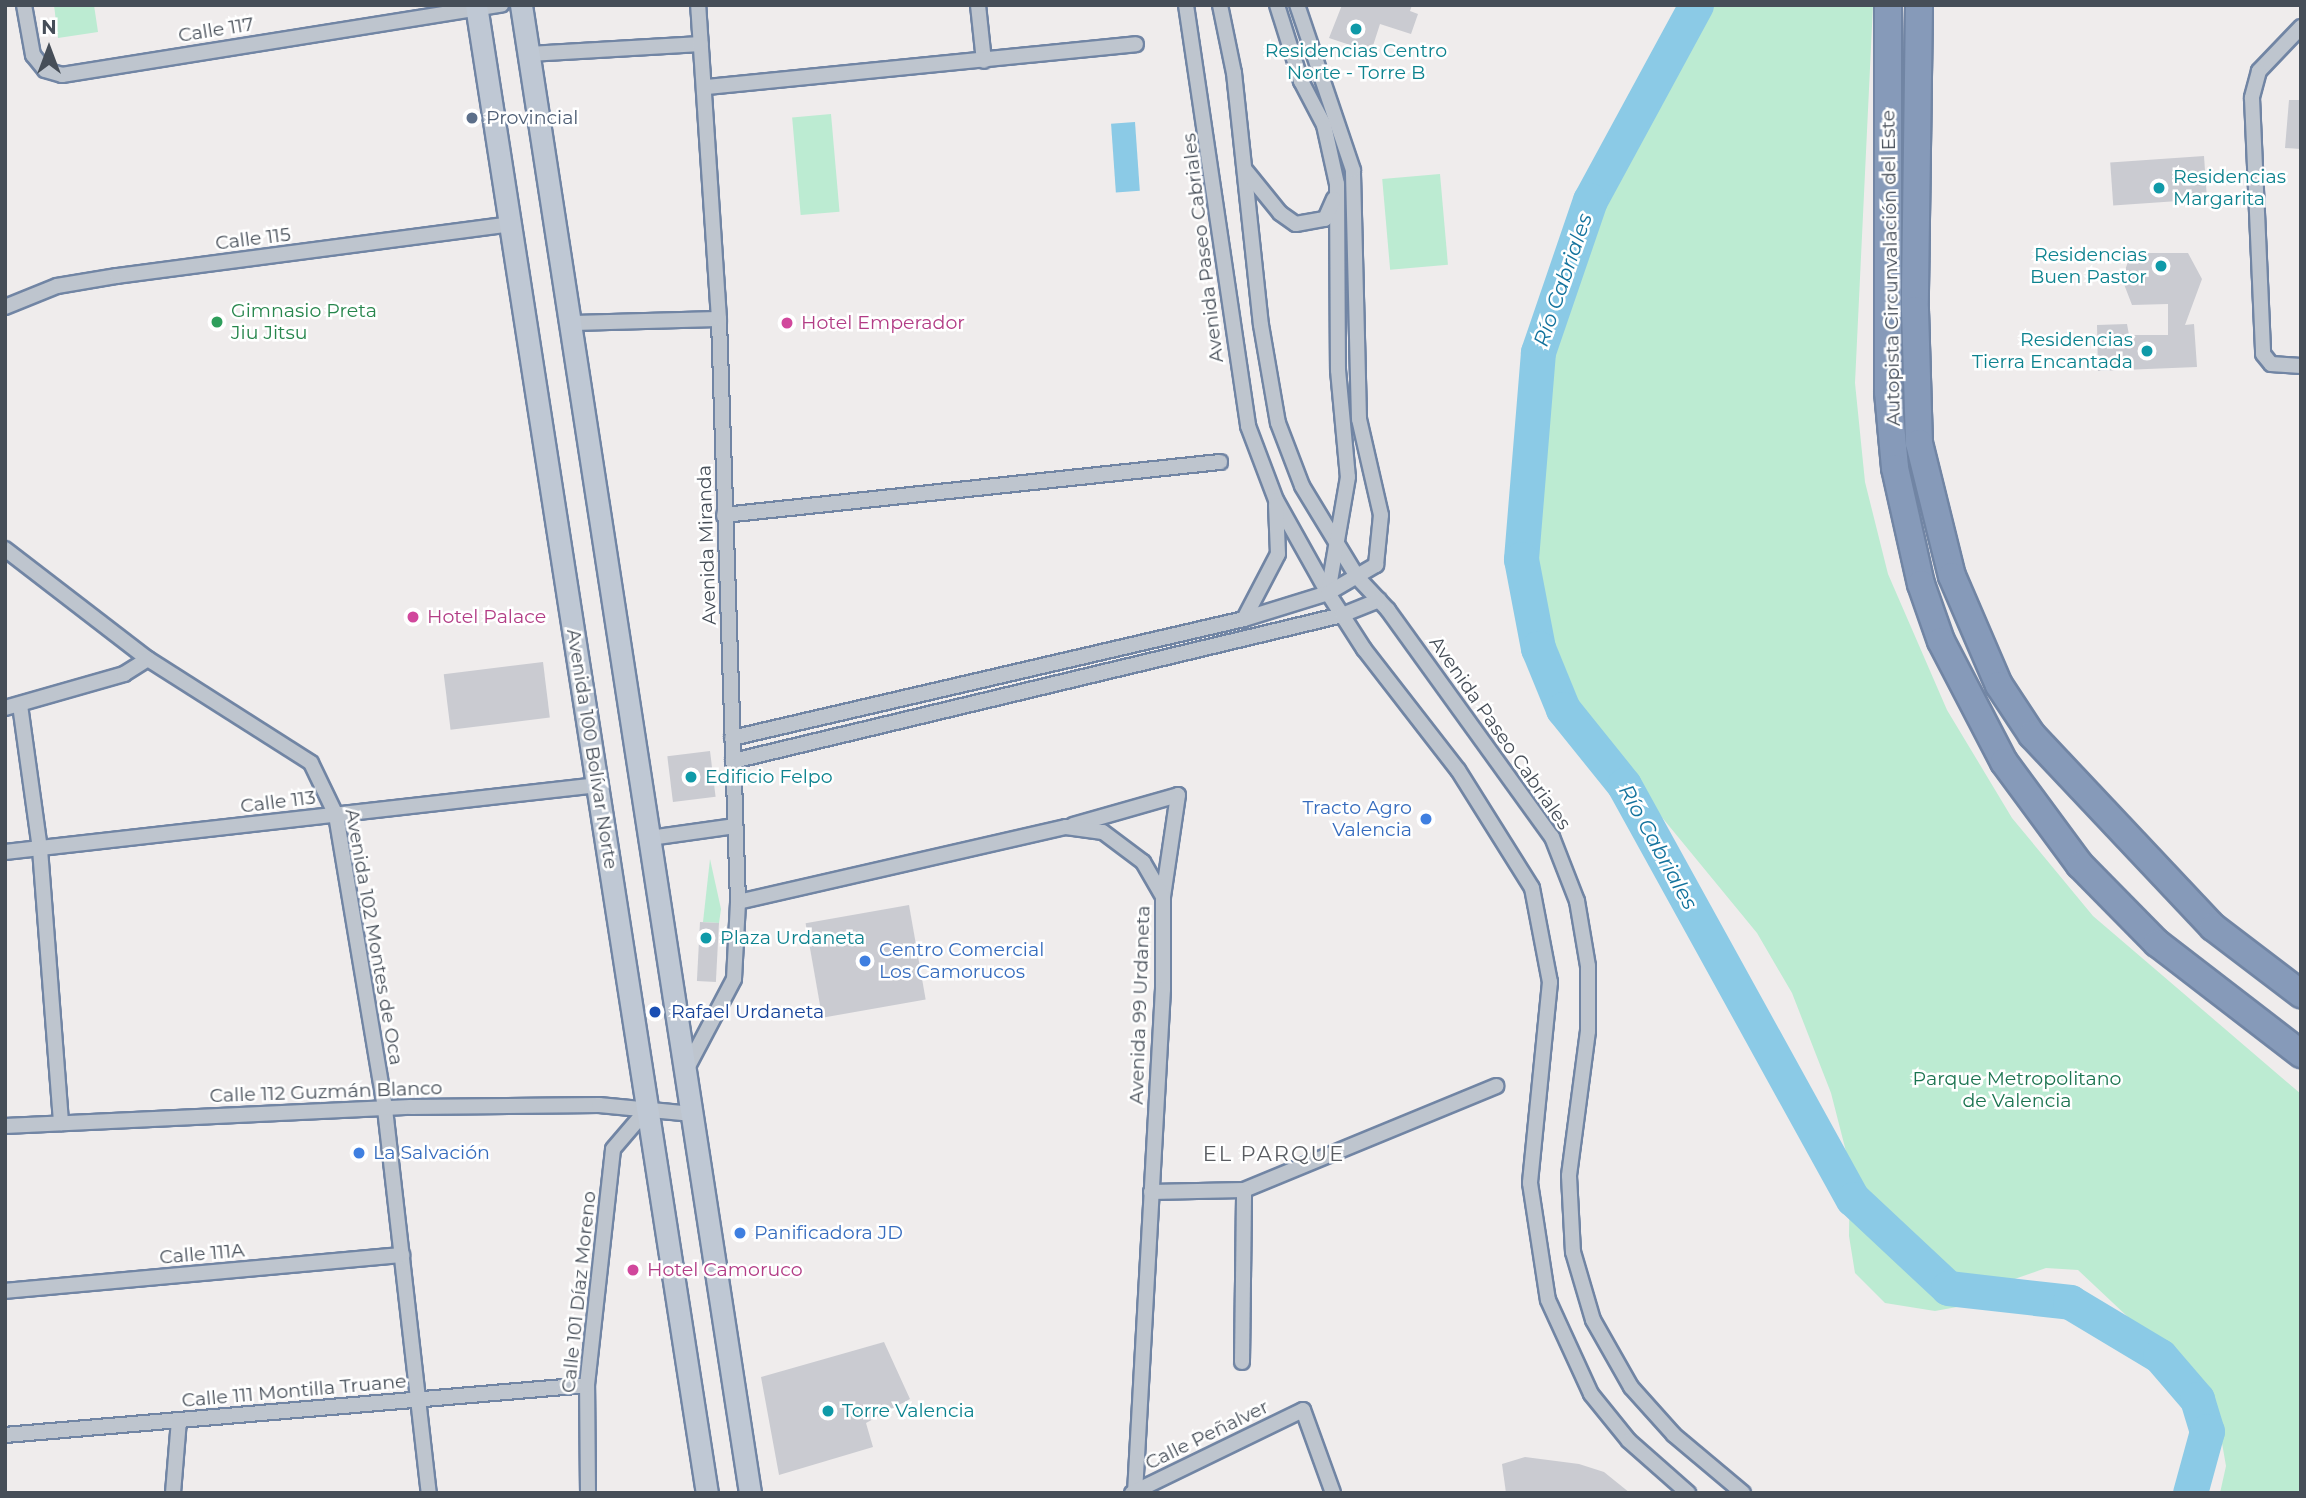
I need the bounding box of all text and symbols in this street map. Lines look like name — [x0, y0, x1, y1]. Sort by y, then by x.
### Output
street label: Calle 117 — [177, 13, 255, 47]
north arrow — [14, 14, 84, 84]
text: N — [41, 16, 57, 39]
marker: Residencias Centro Norte - Torre B — [1348, 21, 1364, 37]
place label: Residencias Centro Norte - Torre B — [1265, 40, 1447, 84]
place label: Provincial — [486, 107, 578, 129]
marker: Provincial — [464, 110, 480, 126]
street label: Autopista Circunvalación del Este — [1877, 110, 1905, 426]
street label: Avenida Paseo Cabriales — [1178, 132, 1228, 364]
place label: Residencias Margarita — [2173, 166, 2286, 210]
marker: Residencias Margarita — [2151, 180, 2167, 196]
water label: Río Cabriales — [1528, 210, 1598, 350]
street label: Calle 115 — [214, 223, 292, 255]
place label: Residencias Buen Pastor — [2030, 244, 2147, 288]
marker: Residencias Buen Pastor — [2153, 258, 2169, 274]
place label: Gimnasio Preta Jiu Jitsu — [231, 300, 377, 344]
place label: Hotel Emperador — [801, 312, 965, 334]
marker: Gimnasio Preta Jiu Jitsu — [209, 314, 225, 330]
marker: Hotel Emperador — [779, 315, 795, 331]
place label: Residencias Tierra Encantada — [1972, 329, 2133, 373]
marker: Residencias Tierra Encantada — [2139, 343, 2155, 359]
street label: Avenida Miranda — [693, 465, 721, 625]
place label: Hotel Palace — [427, 606, 546, 628]
marker: Hotel Palace — [405, 609, 421, 625]
street label: Avenida 100 Bolívar Norte — [562, 627, 622, 871]
street label: Avenida Paseo Cabriales — [1424, 632, 1576, 834]
place label: Edificio Felpo — [705, 766, 833, 788]
marker: Edificio Felpo — [683, 769, 699, 785]
water label: Río Cabriales — [1613, 780, 1703, 914]
street label: Calle 113 — [239, 786, 317, 818]
place label: Tracto Agro Valencia — [1302, 797, 1412, 841]
street label: Avenida 102 Montes de Oca — [340, 807, 408, 1067]
marker: Tracto Agro Valencia — [1418, 811, 1434, 827]
street label: Avenida 99 Urdaneta — [1125, 905, 1155, 1105]
place label: Plaza Urdaneta — [720, 927, 865, 949]
marker: Plaza Urdaneta — [698, 930, 714, 946]
place label: Centro Comercial Los Camorucos — [879, 939, 1044, 983]
marker: Centro Comercial Los Camorucos — [857, 953, 873, 969]
place label: Rafael Urdaneta — [671, 1001, 824, 1023]
marker: Rafael Urdaneta — [645, 1002, 665, 1022]
park label: Parque Metropolitano de Valencia — [1913, 1068, 2121, 1112]
street label: Calle 112 Guzmán Blanco — [209, 1077, 443, 1107]
district label: EL PARQUE — [1204, 1141, 1344, 1167]
place label: La Salvación — [373, 1142, 490, 1164]
marker: La Salvación — [351, 1145, 367, 1161]
street label: Calle 101 Díaz Moreno — [557, 1190, 601, 1394]
place label: Panificadora JD — [754, 1222, 903, 1244]
marker: Panificadora JD — [732, 1225, 748, 1241]
street label: Calle 111A — [158, 1239, 246, 1269]
place label: Hotel Camoruco — [647, 1259, 803, 1281]
marker: Hotel Camoruco — [625, 1262, 641, 1278]
street label: Calle 111 Montilla Truane — [181, 1370, 407, 1412]
street label: Calle Peñalver — [1142, 1395, 1272, 1475]
place label: Torre Valencia — [842, 1400, 975, 1422]
marker: Torre Valencia — [820, 1403, 836, 1419]

